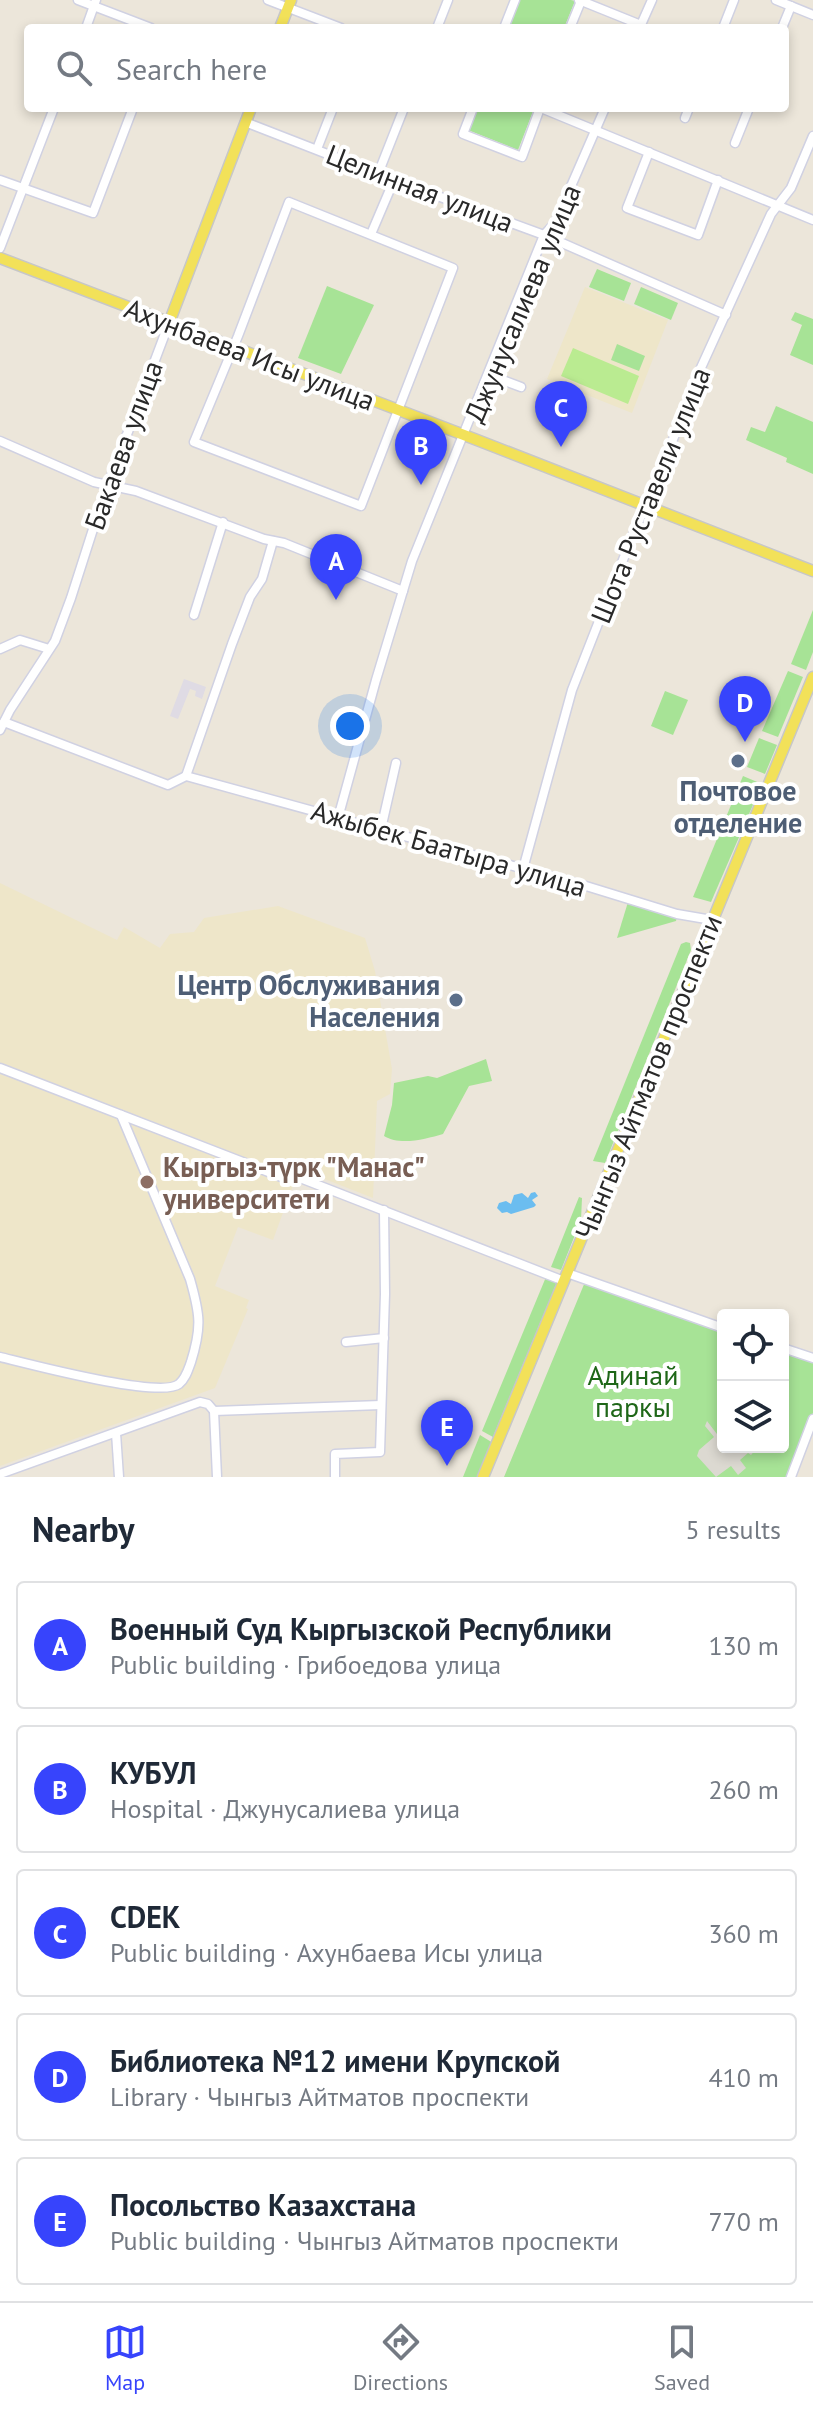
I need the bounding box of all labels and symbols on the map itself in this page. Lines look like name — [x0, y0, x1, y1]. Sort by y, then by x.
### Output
street label: Целинная улица — [321, 135, 519, 241]
street label: Джунусалиева улица — [455, 178, 589, 428]
street label: Ахунбаева Исы улица — [120, 289, 380, 419]
street label: Бакаева улица — [75, 355, 171, 535]
street label: Шота Руставели улица — [582, 361, 718, 629]
pin: C — [535, 381, 587, 447]
pin: B — [395, 419, 447, 485]
pin: A — [310, 534, 362, 600]
pin: D — [719, 676, 771, 742]
your location — [330, 706, 370, 746]
marker: Почтовое отделение — [729, 752, 747, 770]
place label: Почтовое отделение — [674, 772, 802, 841]
street label: Ажыбек Баатыра улица — [307, 791, 591, 905]
street label: Чынгыз Айтматов проспекти — [566, 909, 730, 1245]
place label: Центр Обслуживания Населения — [177, 966, 440, 1035]
marker: Центр Обслуживания Населения — [447, 991, 465, 1009]
place label: Кыргыз-түрк "Манас" университети — [162, 1148, 425, 1217]
marker: Кыргыз-түрк "Манас" университети — [138, 1173, 156, 1191]
park label: Адинай паркы — [588, 1356, 678, 1425]
pin: E — [421, 1400, 473, 1466]

